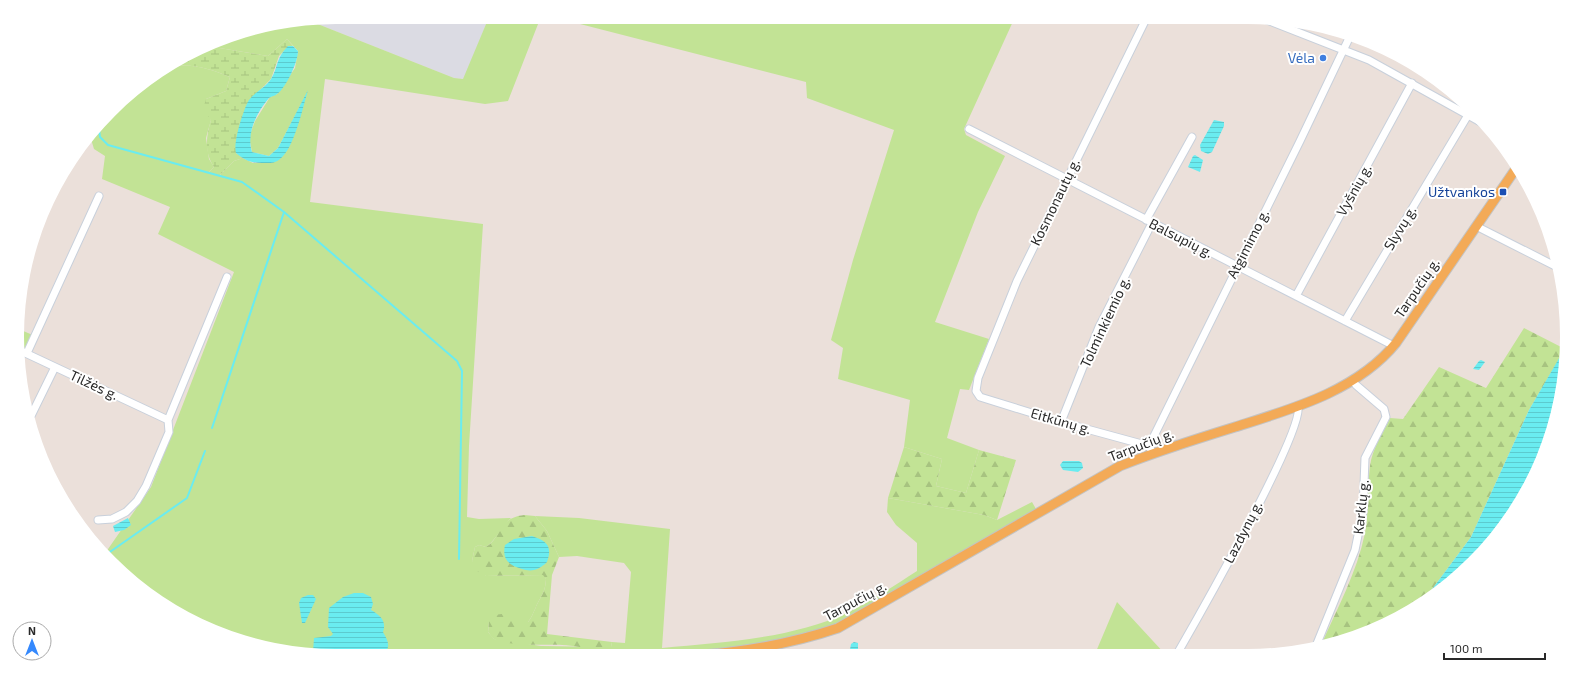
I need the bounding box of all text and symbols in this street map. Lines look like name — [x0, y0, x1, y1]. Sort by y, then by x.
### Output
place label: Vėla — [1288, 49, 1315, 66]
marker: Vėla — [1318, 53, 1328, 63]
street label: Kosmonautų g. — [1026, 156, 1083, 248]
street label: Vyšnių g. — [1332, 161, 1375, 219]
place label: Užtvankos — [1428, 183, 1495, 200]
marker: Užtvankos — [1498, 187, 1508, 197]
street label: Slyvų g. — [1380, 203, 1419, 253]
street label: Atgimimo g. — [1223, 206, 1272, 281]
street label: Balsupių g. — [1146, 214, 1216, 261]
street label: Tarpučių g. — [1390, 255, 1443, 321]
street label: Tolminkiemio g. — [1076, 274, 1133, 370]
street label: Tilžės g. — [67, 366, 121, 403]
street label: Eitkūnų g. — [1029, 404, 1093, 437]
street label: Tarpučių g. — [1106, 424, 1176, 465]
street label: Karklų g. — [1349, 479, 1372, 535]
street label: Lazdynų g. — [1220, 498, 1265, 566]
street label: Tarpučių g. — [820, 577, 889, 624]
north arrow — [12, 621, 52, 661]
text: N — [28, 624, 36, 637]
scale bar — [1444, 635, 1545, 661]
text: 100 m — [1450, 641, 1482, 655]

